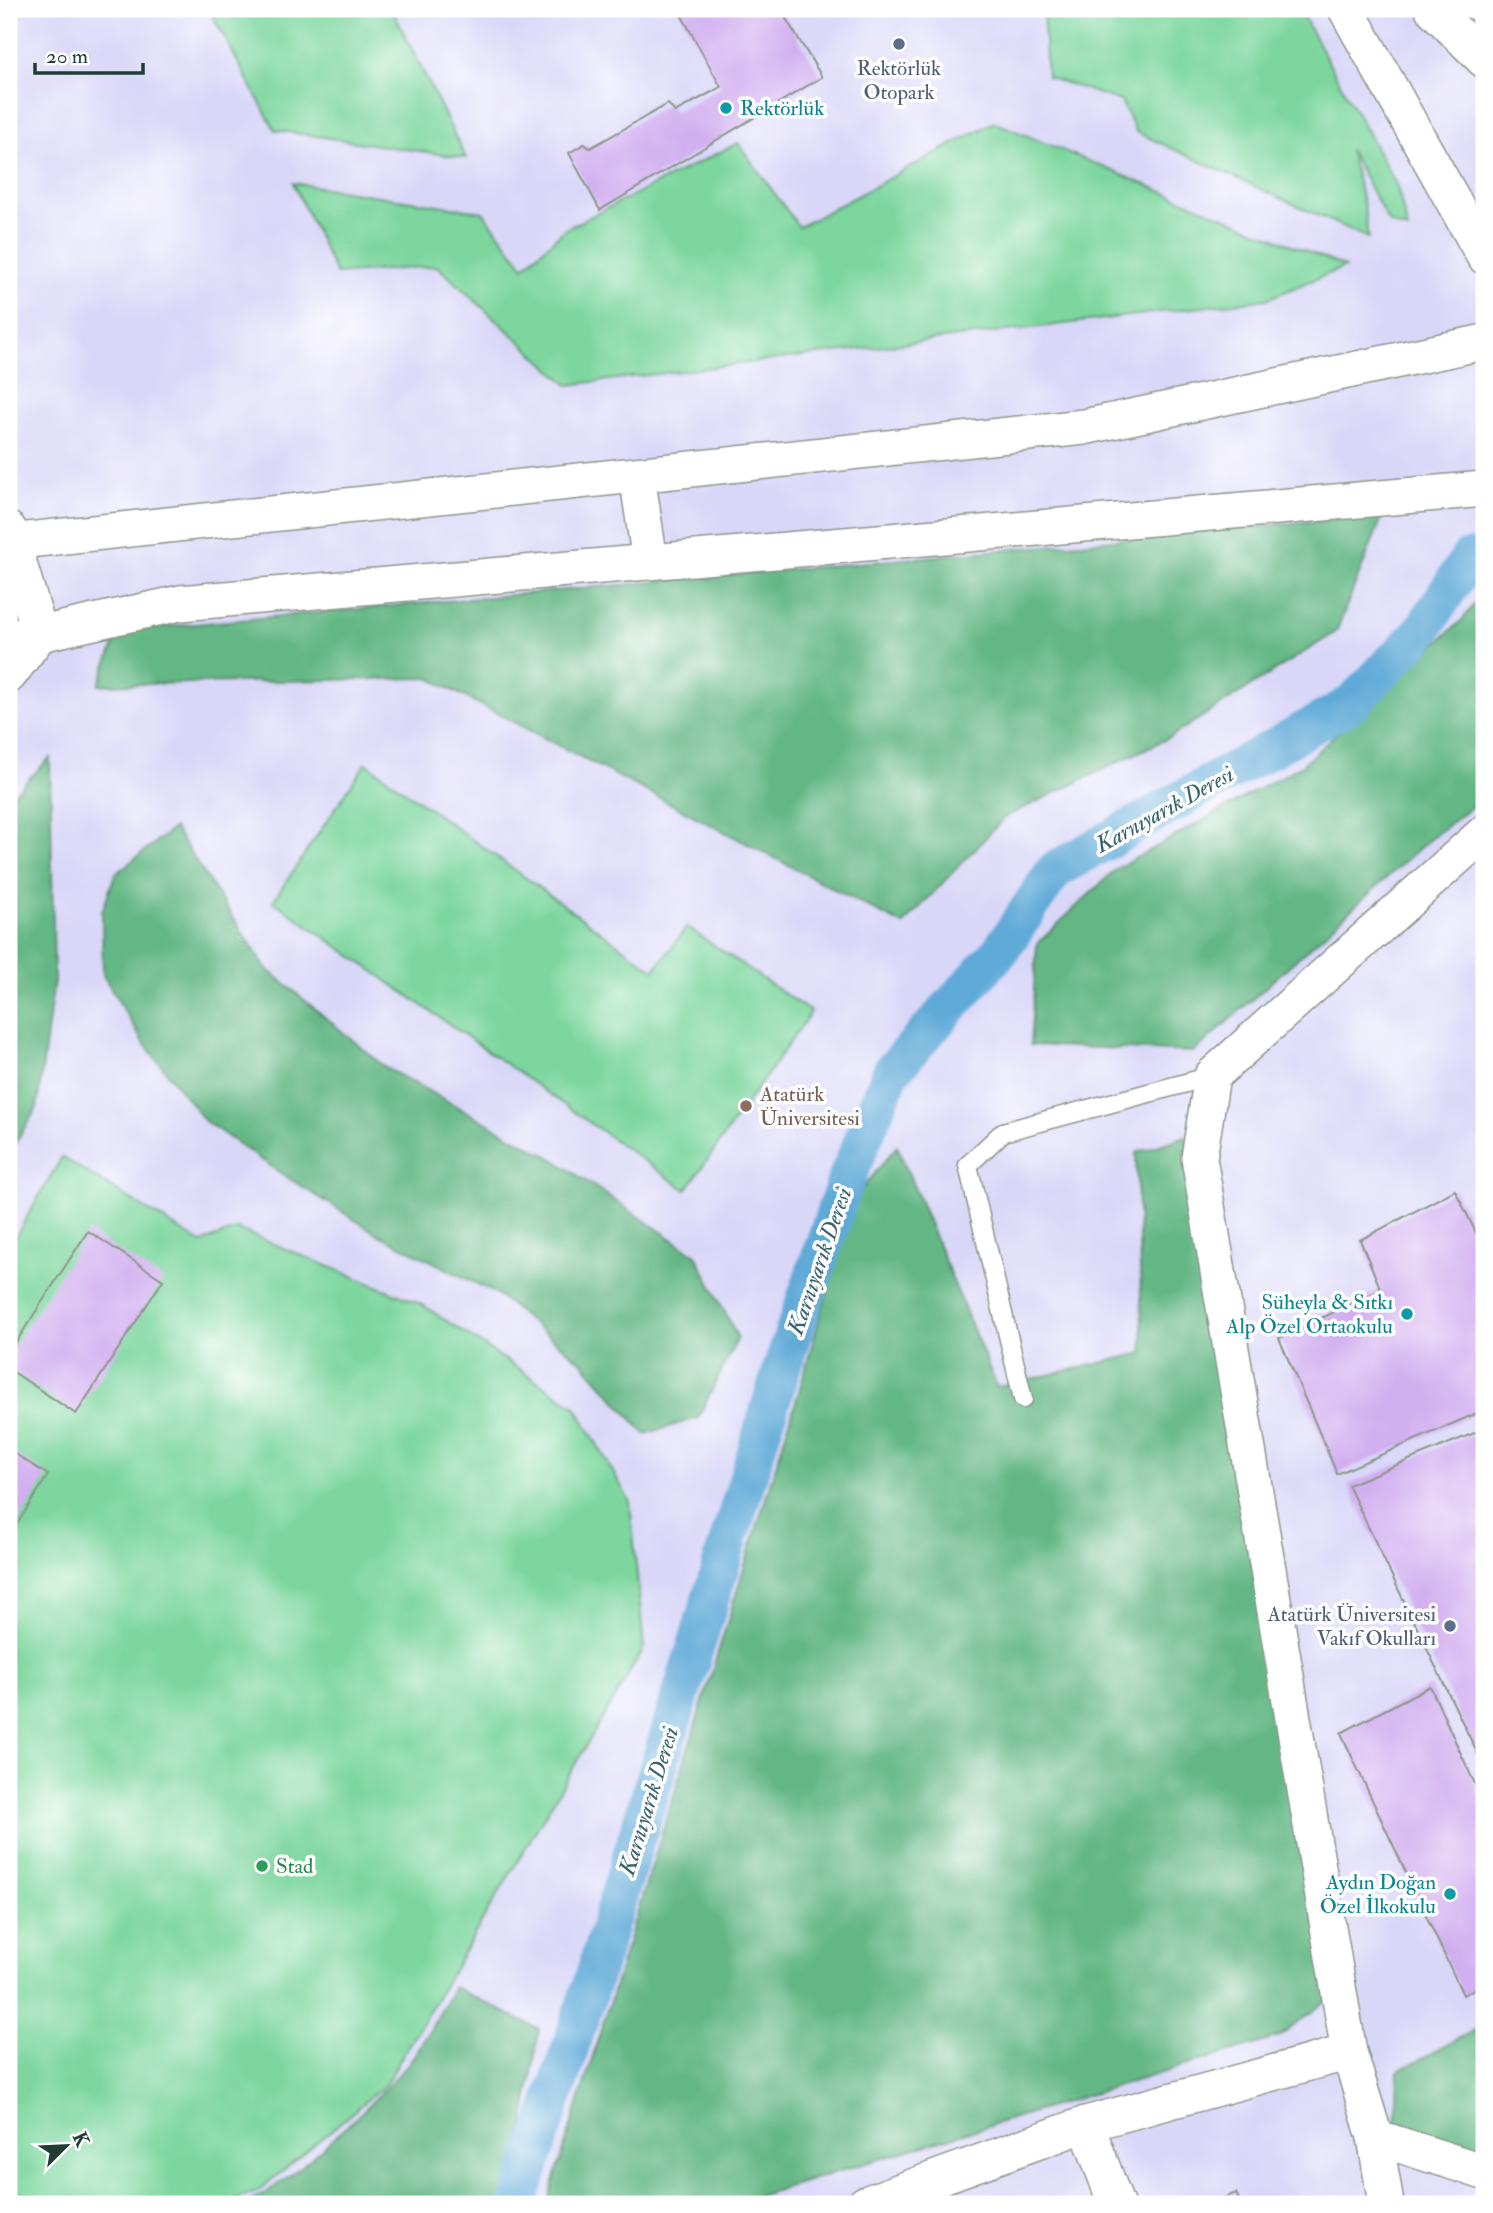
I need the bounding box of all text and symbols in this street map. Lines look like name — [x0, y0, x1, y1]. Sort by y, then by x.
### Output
scale bar — [35, 32, 144, 76]
marker: Rektörlük Otopark — [891, 36, 907, 52]
text: 20 m — [46, 43, 88, 70]
place label: Rektörlük Otopark — [857, 55, 941, 106]
place label: Rektörlük — [740, 95, 824, 122]
marker: Rektörlük — [718, 100, 734, 116]
water label: Karnıyarık Deresi — [1089, 759, 1239, 860]
place label: Atatürk Üniversitesi — [759, 1081, 860, 1132]
marker: Atatürk Üniversitesi — [738, 1098, 754, 1114]
water label: Karnıyarık Deresi — [780, 1184, 858, 1340]
place label: Süheyla & Sıtkı Alp Özel Ortaokulu — [1225, 1289, 1393, 1340]
marker: Süheyla & Sıtkı Alp Özel Ortaokulu — [1399, 1306, 1415, 1322]
place label: Atatürk Üniversitesi Vakıf Okulları — [1266, 1601, 1436, 1652]
marker: Atatürk Üniversitesi Vakıf Okulları — [1442, 1618, 1458, 1634]
water label: Karnıyarık Deresi — [612, 1723, 685, 1880]
place label: Stad — [276, 1853, 314, 1880]
marker: Stad — [254, 1858, 270, 1874]
place label: Aydın Doğan Özel İlkokulu — [1320, 1869, 1436, 1920]
marker: Aydın Doğan Özel İlkokulu — [1442, 1886, 1458, 1902]
north arrow — [32, 2112, 102, 2182]
text: K — [67, 2129, 95, 2151]

